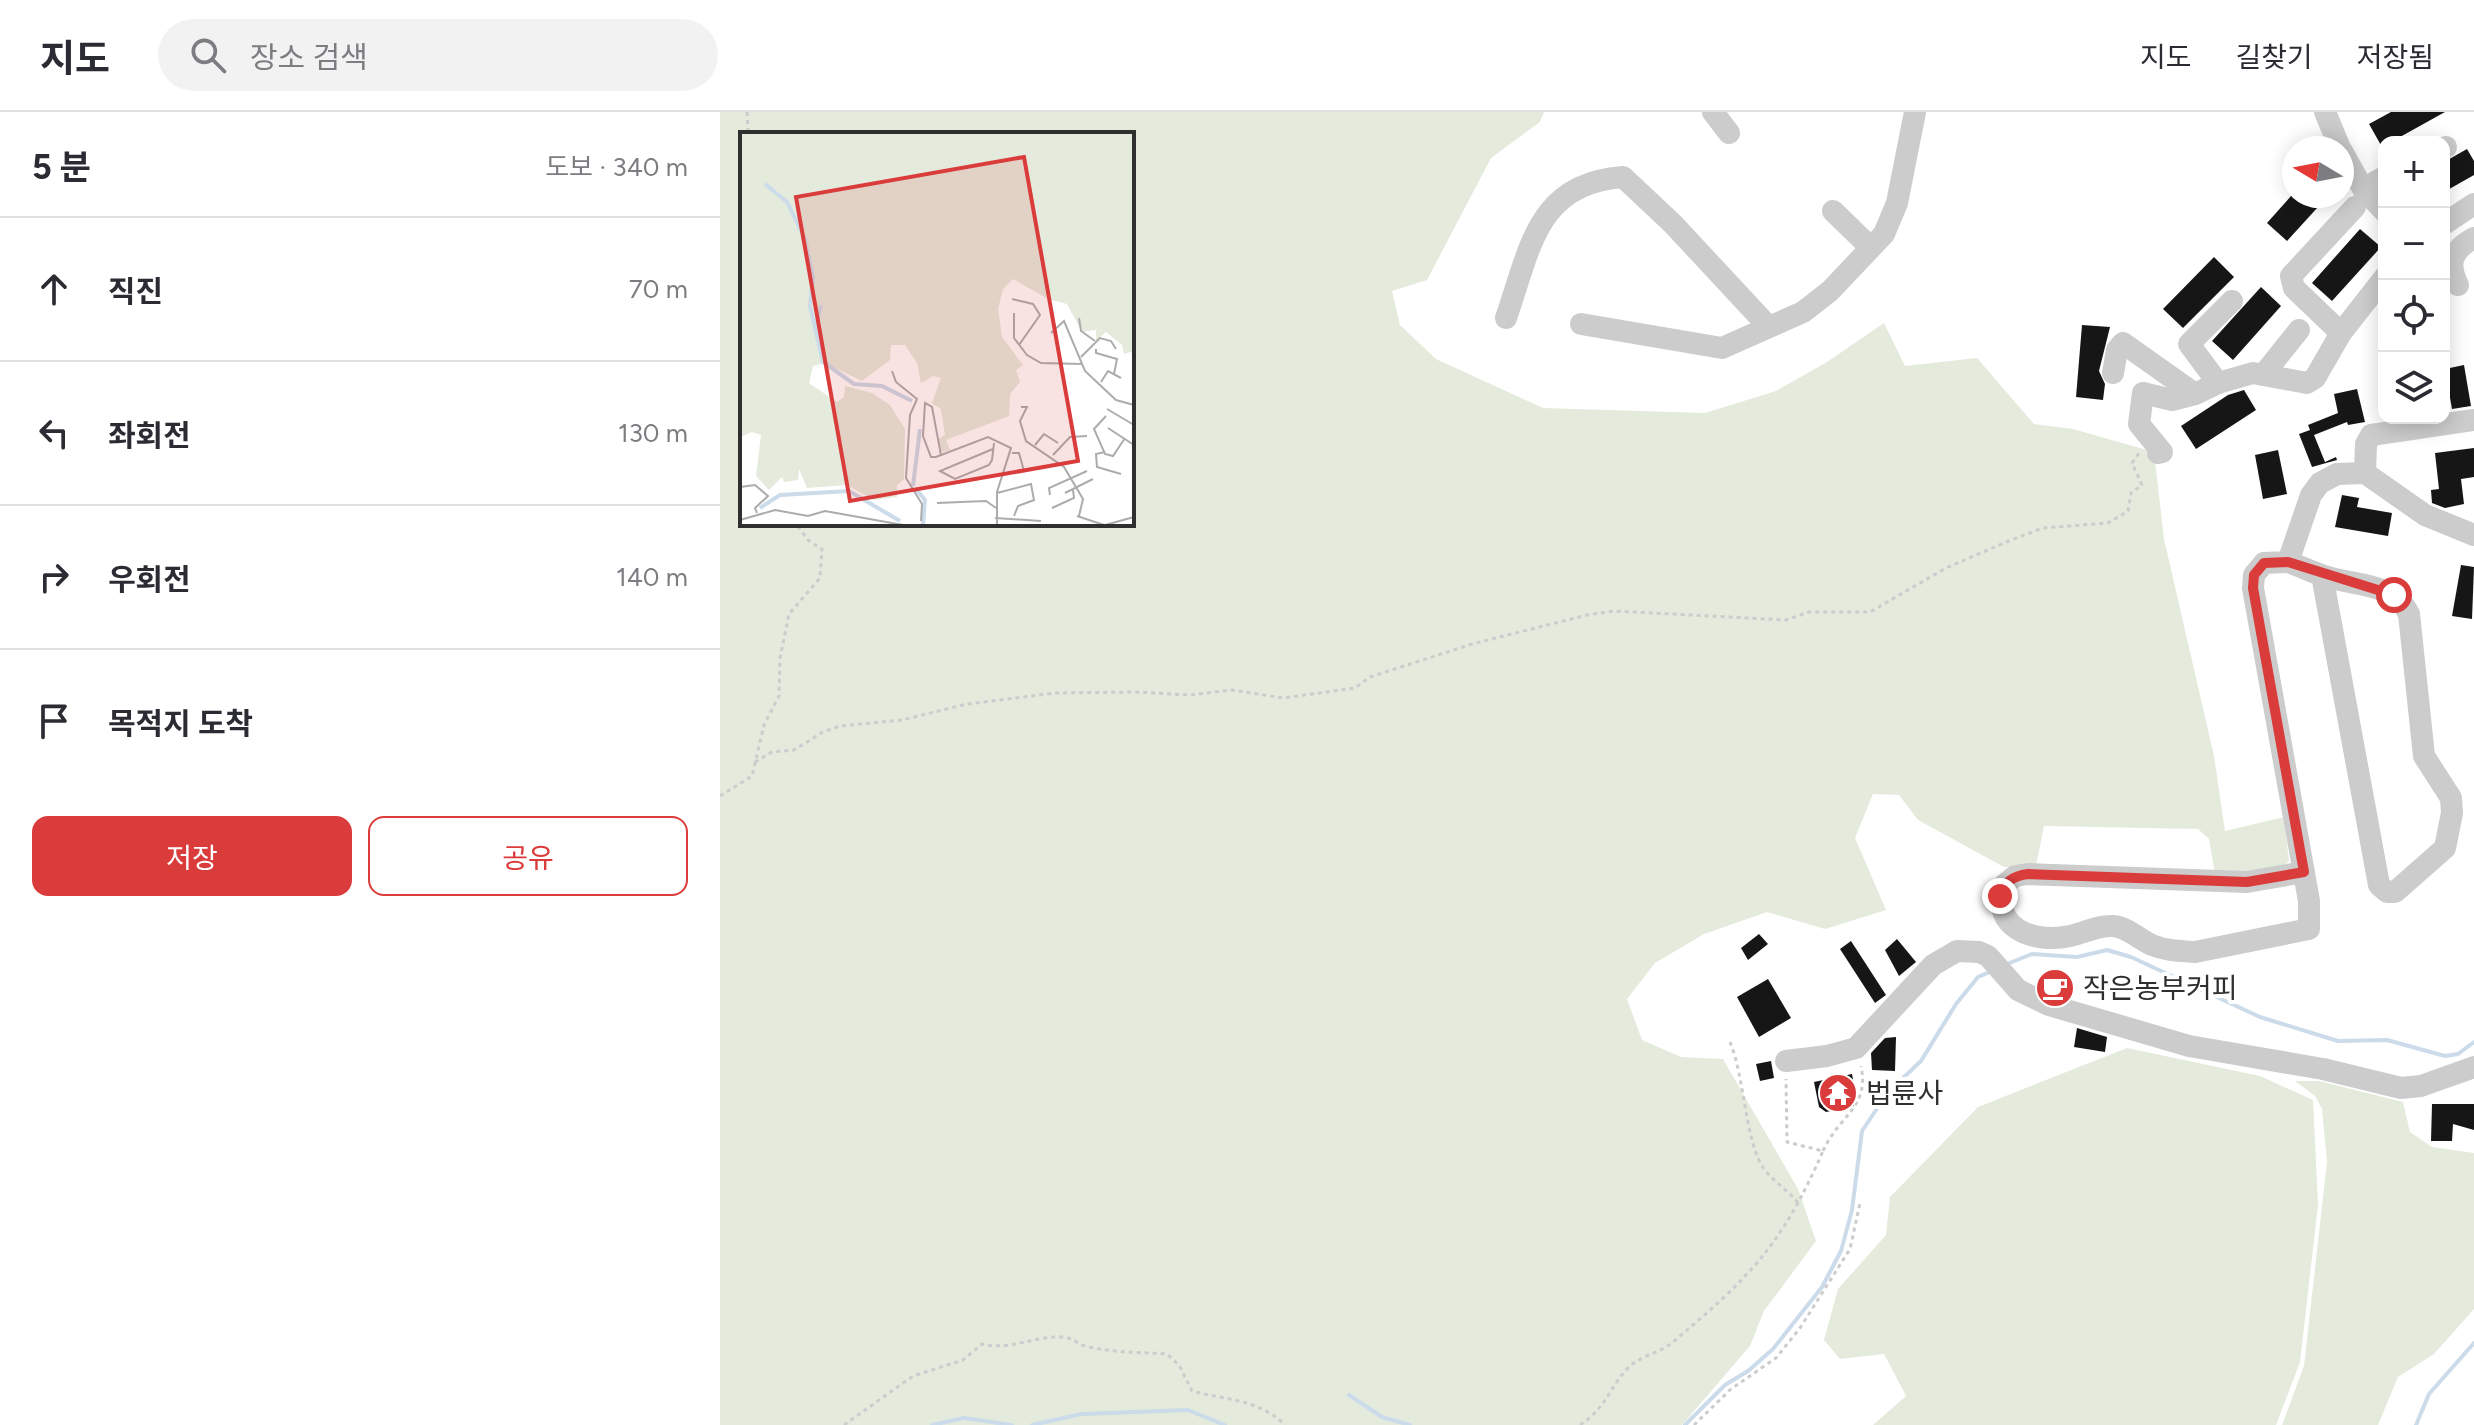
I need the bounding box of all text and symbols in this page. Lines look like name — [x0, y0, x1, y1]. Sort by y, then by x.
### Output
search box — [158, 19, 718, 91]
icon: search — [186, 33, 230, 77]
text: 지도 — [40, 36, 110, 82]
text: 장소 검색 — [250, 39, 368, 76]
text: 지도 — [2140, 40, 2191, 74]
text: 길찾기 — [2235, 40, 2313, 74]
text: 저장됨 — [2357, 40, 2434, 74]
inset map — [740, 132, 1134, 526]
north arrow — [2282, 136, 2354, 208]
map controls — [2378, 136, 2450, 424]
button: + — [2378, 136, 2450, 208]
text: 5 분 — [32, 147, 91, 188]
text: 도보 · 340 m — [545, 151, 688, 183]
button: − — [2378, 208, 2450, 280]
icon: ahead — [32, 267, 76, 311]
text: 직진 — [108, 273, 163, 310]
text: 70 m — [629, 273, 688, 305]
button: locate — [2378, 280, 2450, 352]
button: layers — [2378, 352, 2450, 424]
icon: left — [32, 411, 76, 455]
text: 좌회전 — [108, 417, 191, 454]
text: 130 m — [618, 417, 688, 449]
icon: right — [32, 555, 76, 599]
text: 우회전 — [108, 561, 191, 598]
text: 140 m — [616, 561, 688, 593]
route start — [2376, 577, 2412, 613]
icon: arrive — [32, 699, 76, 743]
text: 목적지 도착 — [108, 705, 253, 742]
button: 저장 — [32, 816, 352, 896]
button: 공유 — [368, 816, 688, 896]
route end — [1982, 878, 2018, 914]
cafe icon: 작은농부커피 — [2034, 967, 2076, 1009]
place label: 작은농부커피 — [2083, 971, 2238, 1005]
temple icon: 법륜사 — [1817, 1072, 1859, 1114]
place label: 법륜사 — [1866, 1076, 1943, 1110]

